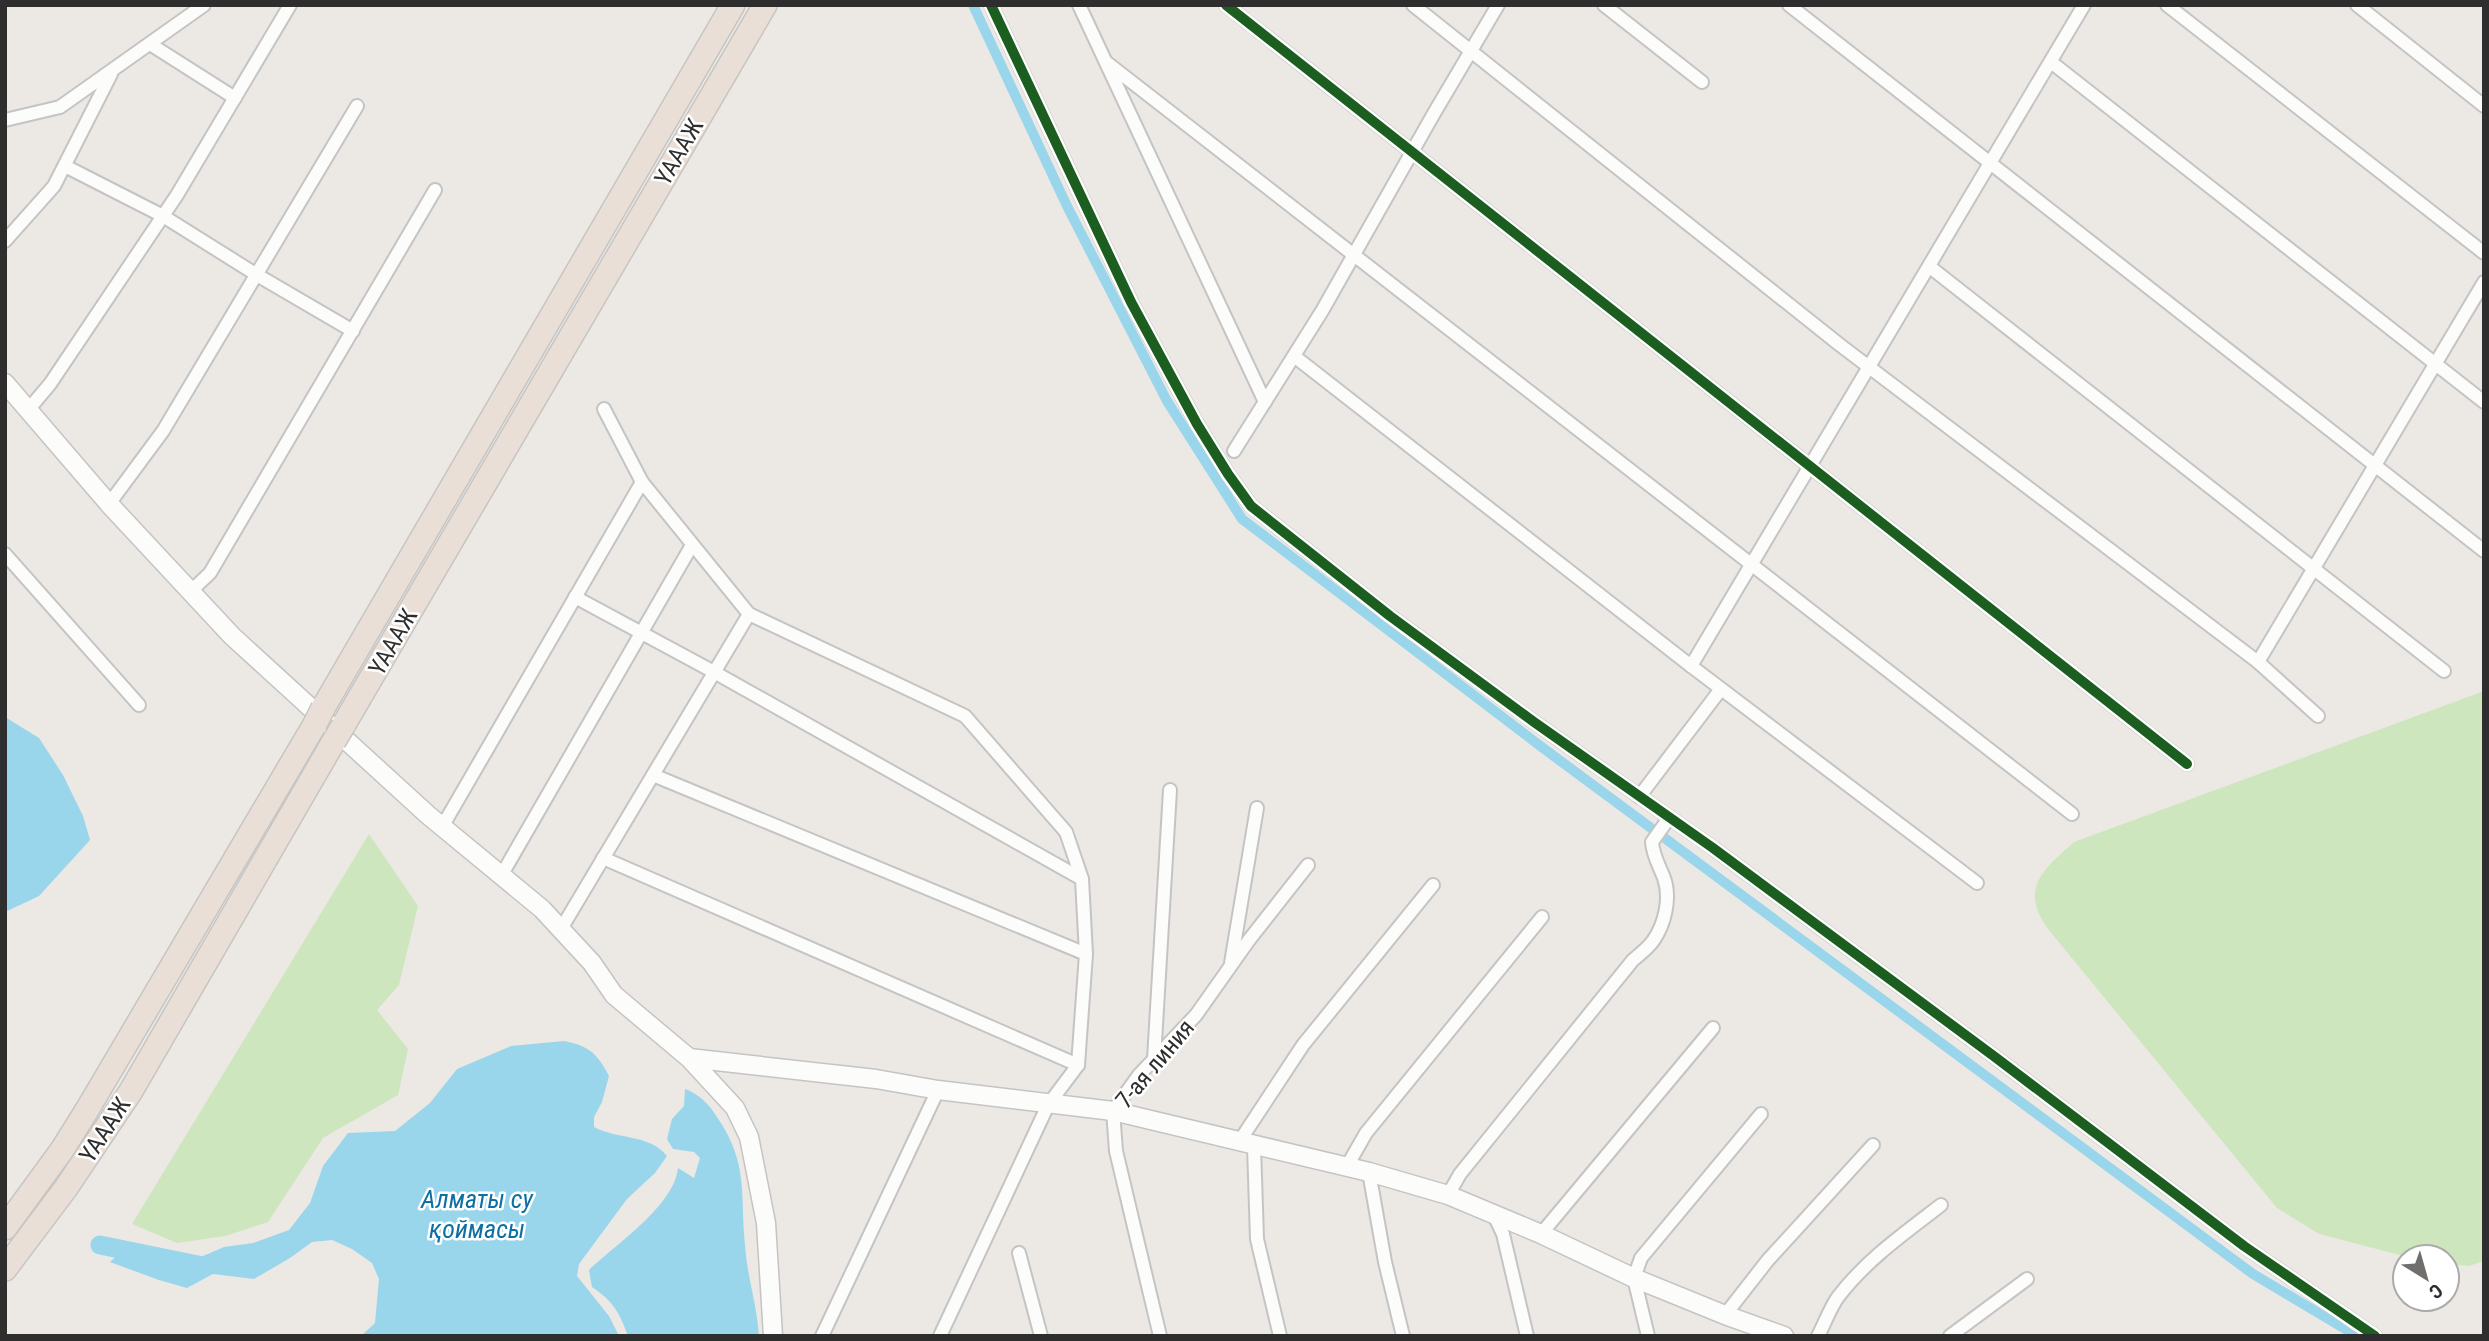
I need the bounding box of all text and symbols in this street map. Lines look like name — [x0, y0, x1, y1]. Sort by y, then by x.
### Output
street label: ҮАААЖ — [649, 114, 709, 190]
street label: ҮАААЖ — [363, 604, 423, 680]
street label: 7-ая линия — [1110, 1014, 1200, 1114]
street label: ҮАААЖ — [74, 1092, 136, 1168]
water label: Алматы су қоймасы — [420, 1184, 534, 1244]
north arrow — [2391, 1243, 2461, 1313]
text: С — [2425, 1279, 2447, 1304]

